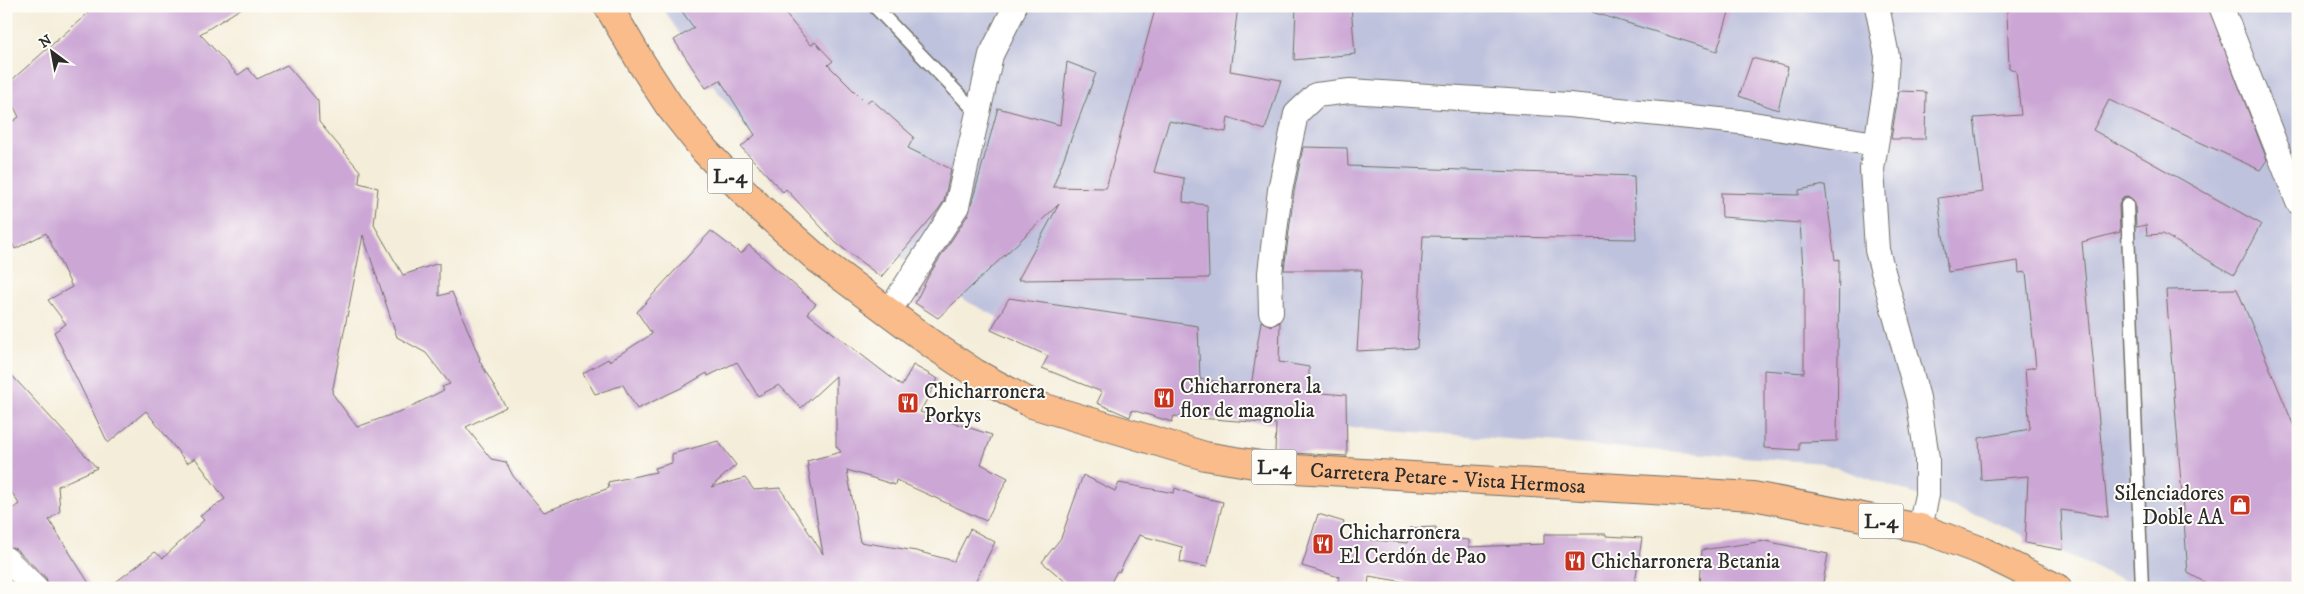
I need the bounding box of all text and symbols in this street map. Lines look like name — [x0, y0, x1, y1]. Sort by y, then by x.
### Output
north arrow — [28, 28, 78, 78]
text: N — [36, 31, 56, 53]
road number: L-4 — [708, 158, 752, 194]
place label: Chicharronera la flor de magnolia — [1180, 374, 1321, 424]
place label: Chicharronera Porkys — [924, 379, 1046, 429]
restaurant icon: Chicharronera la flor de magnolia — [1152, 386, 1176, 410]
restaurant icon: Chicharronera Porkys — [896, 391, 920, 415]
road number: L-4 — [1252, 450, 1296, 484]
street label: Carretera Petare - Vista Hermosa — [1309, 458, 1586, 500]
place label: Silenciadores Doble AA — [2114, 481, 2225, 531]
shop icon: Silenciadores Doble AA — [2228, 493, 2252, 517]
road number: L-4 — [1858, 504, 1904, 538]
place label: Chicharronera El Cerdón de Pao — [1339, 520, 1486, 570]
restaurant icon: Chicharronera El Cerdón de Pao — [1311, 532, 1335, 556]
restaurant icon: Chicharronera Betania — [1563, 549, 1587, 573]
place label: Chicharronera Betania — [1591, 549, 1780, 575]

